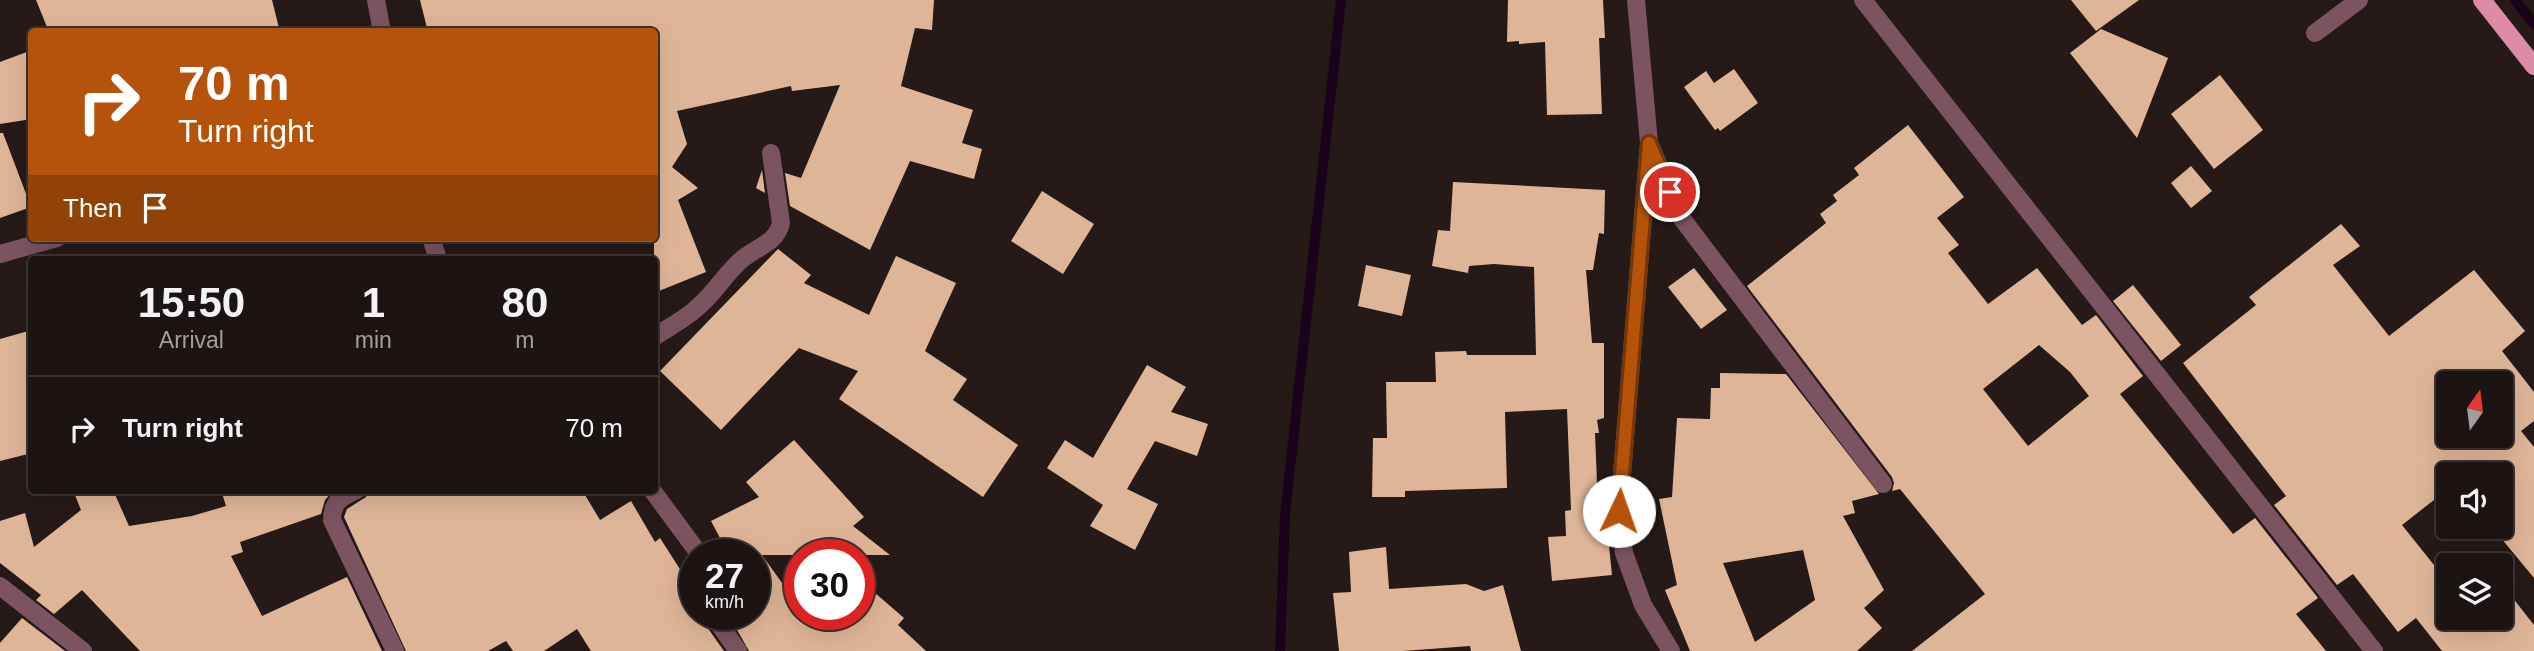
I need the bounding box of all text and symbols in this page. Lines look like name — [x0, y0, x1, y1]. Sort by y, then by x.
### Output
icon: right — [63, 56, 154, 147]
text: 70 m — [178, 56, 290, 110]
text: Turn right — [178, 113, 314, 149]
pin — [1640, 162, 1700, 222]
icon: arrive — [1651, 173, 1689, 211]
icon: arrive — [136, 189, 174, 227]
text: Then — [63, 193, 122, 223]
text: 15:50 — [138, 279, 245, 326]
text: 1 — [362, 279, 385, 326]
text: 80 — [502, 279, 548, 326]
text: Arrival — [159, 327, 224, 353]
text: min — [355, 327, 392, 353]
text: m — [515, 327, 534, 353]
north arrow — [2436, 371, 2513, 448]
map controls — [2436, 371, 2513, 630]
icon: right — [63, 410, 101, 448]
text: Turn right — [122, 413, 243, 443]
text: 70 m — [565, 413, 623, 443]
button: sound — [2436, 462, 2513, 539]
position arrow — [1582, 474, 1656, 548]
speed limit sign: 30 — [784, 539, 875, 630]
button: layers — [2436, 553, 2513, 630]
text: 27 — [705, 556, 744, 595]
text: km/h — [705, 592, 744, 612]

